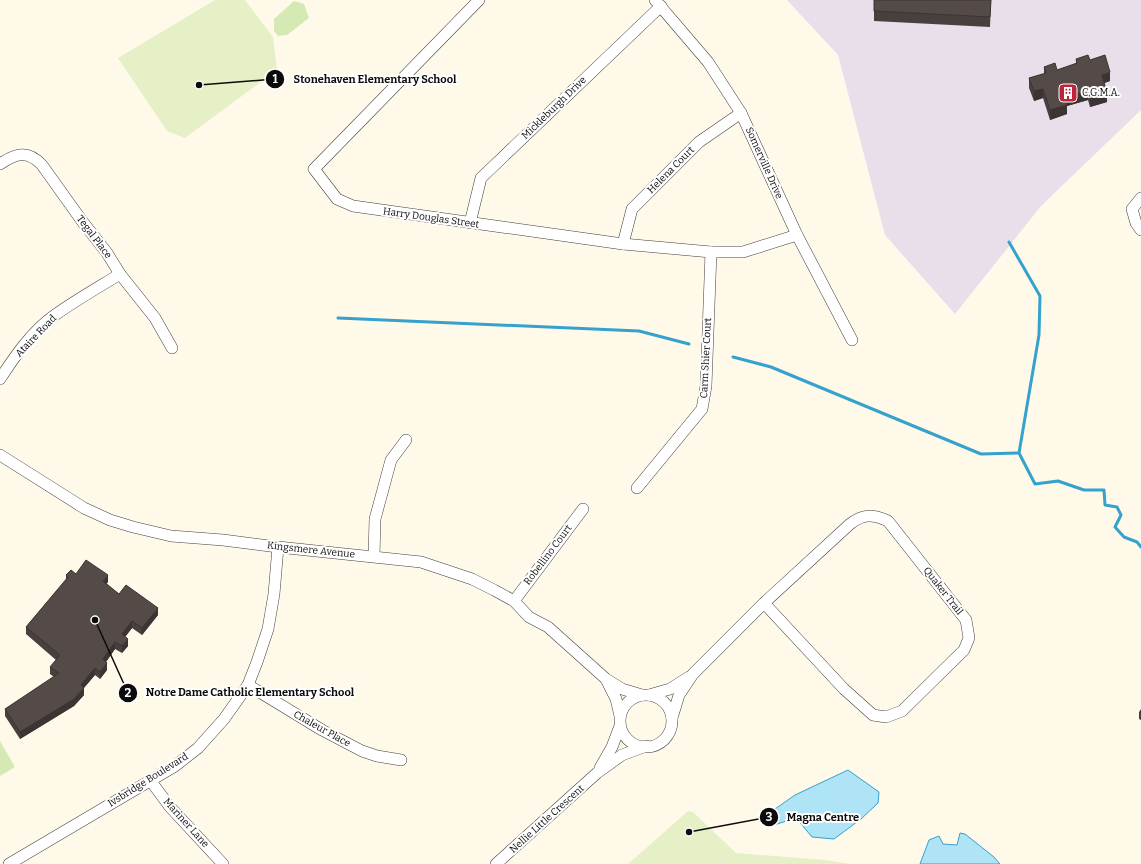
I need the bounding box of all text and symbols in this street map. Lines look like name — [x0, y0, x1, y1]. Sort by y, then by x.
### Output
callout: Stonehaven Elementary School — [265, 67, 464, 90]
text: 1 — [272, 72, 278, 86]
text: Stonehaven Elementary School — [294, 73, 457, 86]
street label: Mickleburgh Drive — [519, 74, 589, 142]
building icon: C.G.M.A. — [1057, 82, 1079, 104]
place label: C.G.M.A. — [1082, 87, 1120, 99]
street label: Somerville Drive — [743, 125, 785, 201]
street label: Helena Court — [645, 144, 697, 196]
street label: Harry Douglas Street — [382, 205, 480, 231]
street label: Tegal Place — [74, 213, 114, 261]
street label: Ataire Road — [13, 312, 59, 360]
street label: Carm Shier Court — [698, 317, 714, 399]
street label: Robellino Court — [521, 522, 575, 588]
street label: Kingsmere Avenue — [266, 539, 356, 561]
street label: Quaker Trail — [921, 565, 965, 617]
callout: Notre Dame Catholic Elementary School — [118, 681, 362, 704]
text: 2 — [125, 686, 132, 700]
text: Notre Dame Catholic Elementary School — [146, 686, 355, 699]
street label: Chaleur Place — [291, 708, 353, 750]
street label: Ivsbridge Boulevard — [106, 750, 190, 810]
street label: Nellie Little Crescent — [507, 782, 587, 856]
street label: Mariner Lane — [161, 796, 211, 850]
callout: Magna Centre — [759, 805, 867, 828]
text: 3 — [766, 810, 773, 824]
text: Magna Centre — [787, 811, 859, 824]

